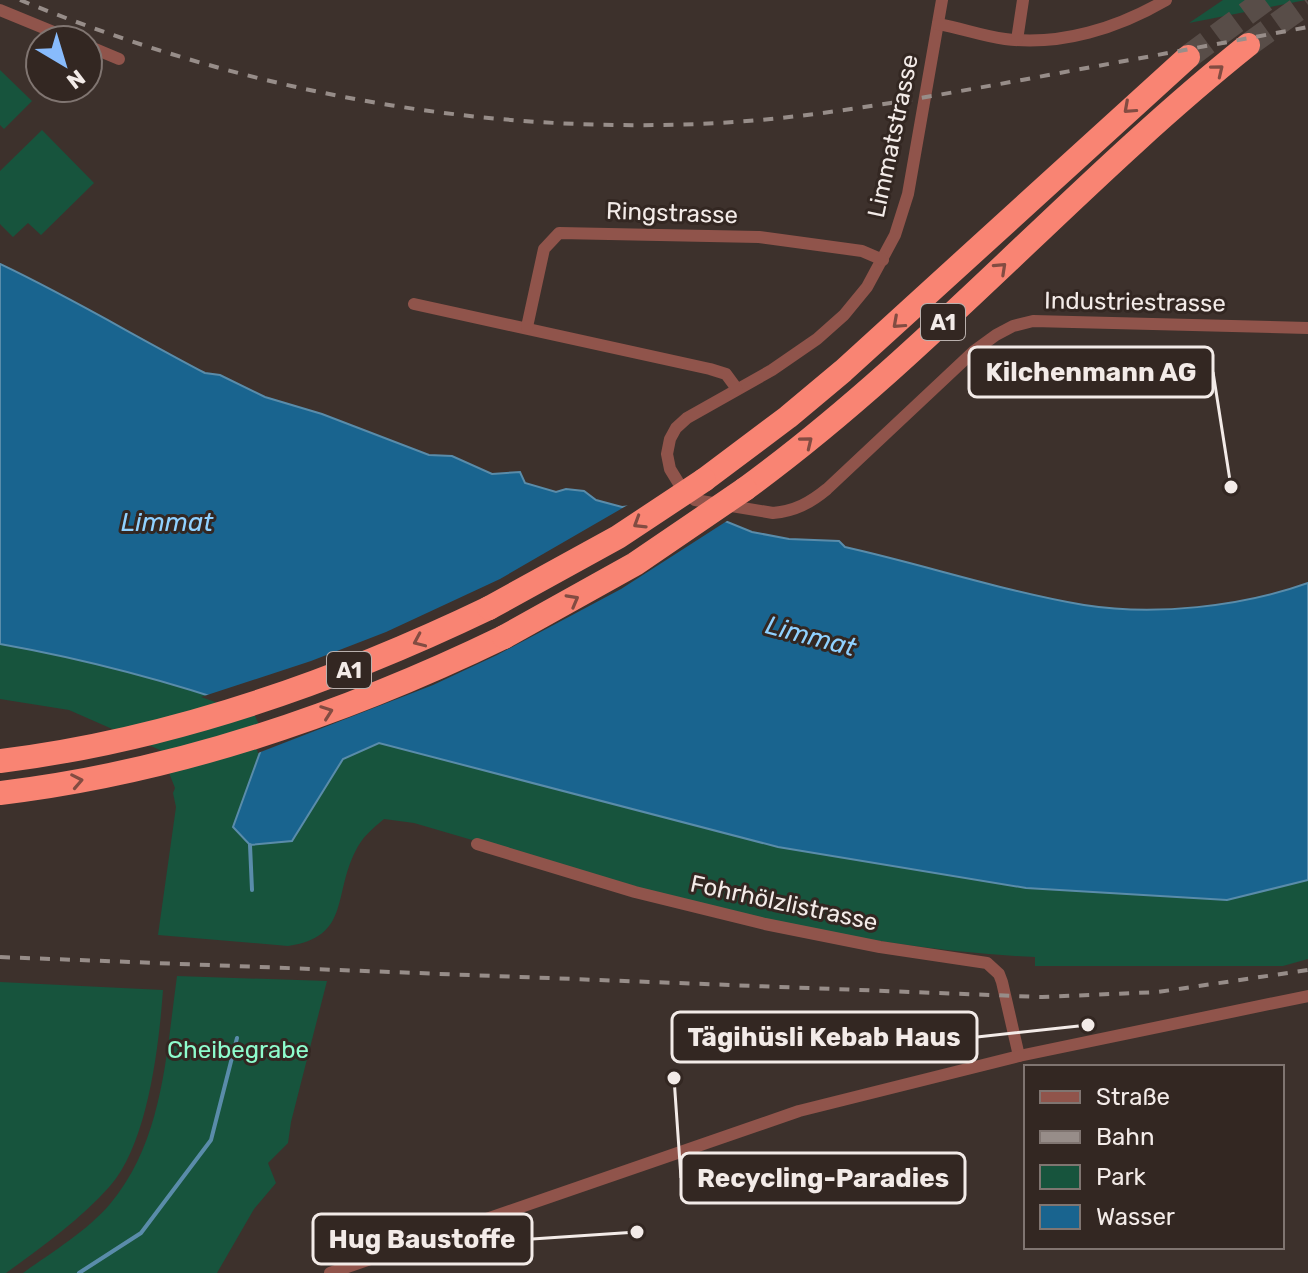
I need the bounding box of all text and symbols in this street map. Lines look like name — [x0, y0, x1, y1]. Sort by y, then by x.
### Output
north arrow — [24, 24, 104, 104]
street label: Limmatstrasse — [862, 52, 924, 220]
text: N — [61, 64, 91, 95]
one-way arrow — [1208, 65, 1223, 80]
one-way arrow — [1124, 99, 1139, 113]
street label: Ringstrasse — [605, 197, 739, 229]
one-way arrow — [991, 264, 1006, 278]
street label: Industriestrasse — [1044, 286, 1226, 318]
road number: A1 — [921, 304, 965, 340]
one-way arrow — [892, 313, 907, 327]
callout: Kilchenmann AG — [969, 347, 1213, 397]
text: Kilchenmann AG — [986, 357, 1196, 388]
one-way arrow — [798, 437, 813, 451]
water label: Limmat — [121, 507, 214, 538]
one-way arrow — [633, 514, 648, 529]
one-way arrow — [564, 594, 578, 610]
water label: Limmat — [762, 610, 860, 664]
one-way arrow — [413, 631, 427, 647]
road number: A1 — [327, 652, 371, 688]
one-way arrow — [320, 705, 334, 722]
one-way arrow — [70, 773, 84, 790]
street label: Fohrhölzlistrasse — [688, 869, 880, 937]
callout: Tägihüsli Kebab Haus — [672, 1012, 977, 1062]
text: Tägihüsli Kebab Haus — [687, 1022, 961, 1053]
park label: Cheibegrabe — [167, 1036, 309, 1064]
legend — [1024, 1065, 1284, 1249]
text: Straße — [1096, 1083, 1170, 1111]
text: Bahn — [1096, 1123, 1154, 1151]
callout: Recycling-Paradies — [681, 1153, 965, 1203]
text: Recycling-Paradies — [697, 1163, 949, 1194]
text: Park — [1096, 1163, 1147, 1191]
text: Wasser — [1096, 1203, 1175, 1231]
callout: Hug Baustoffe — [313, 1214, 532, 1264]
text: Hug Baustoffe — [329, 1224, 515, 1255]

